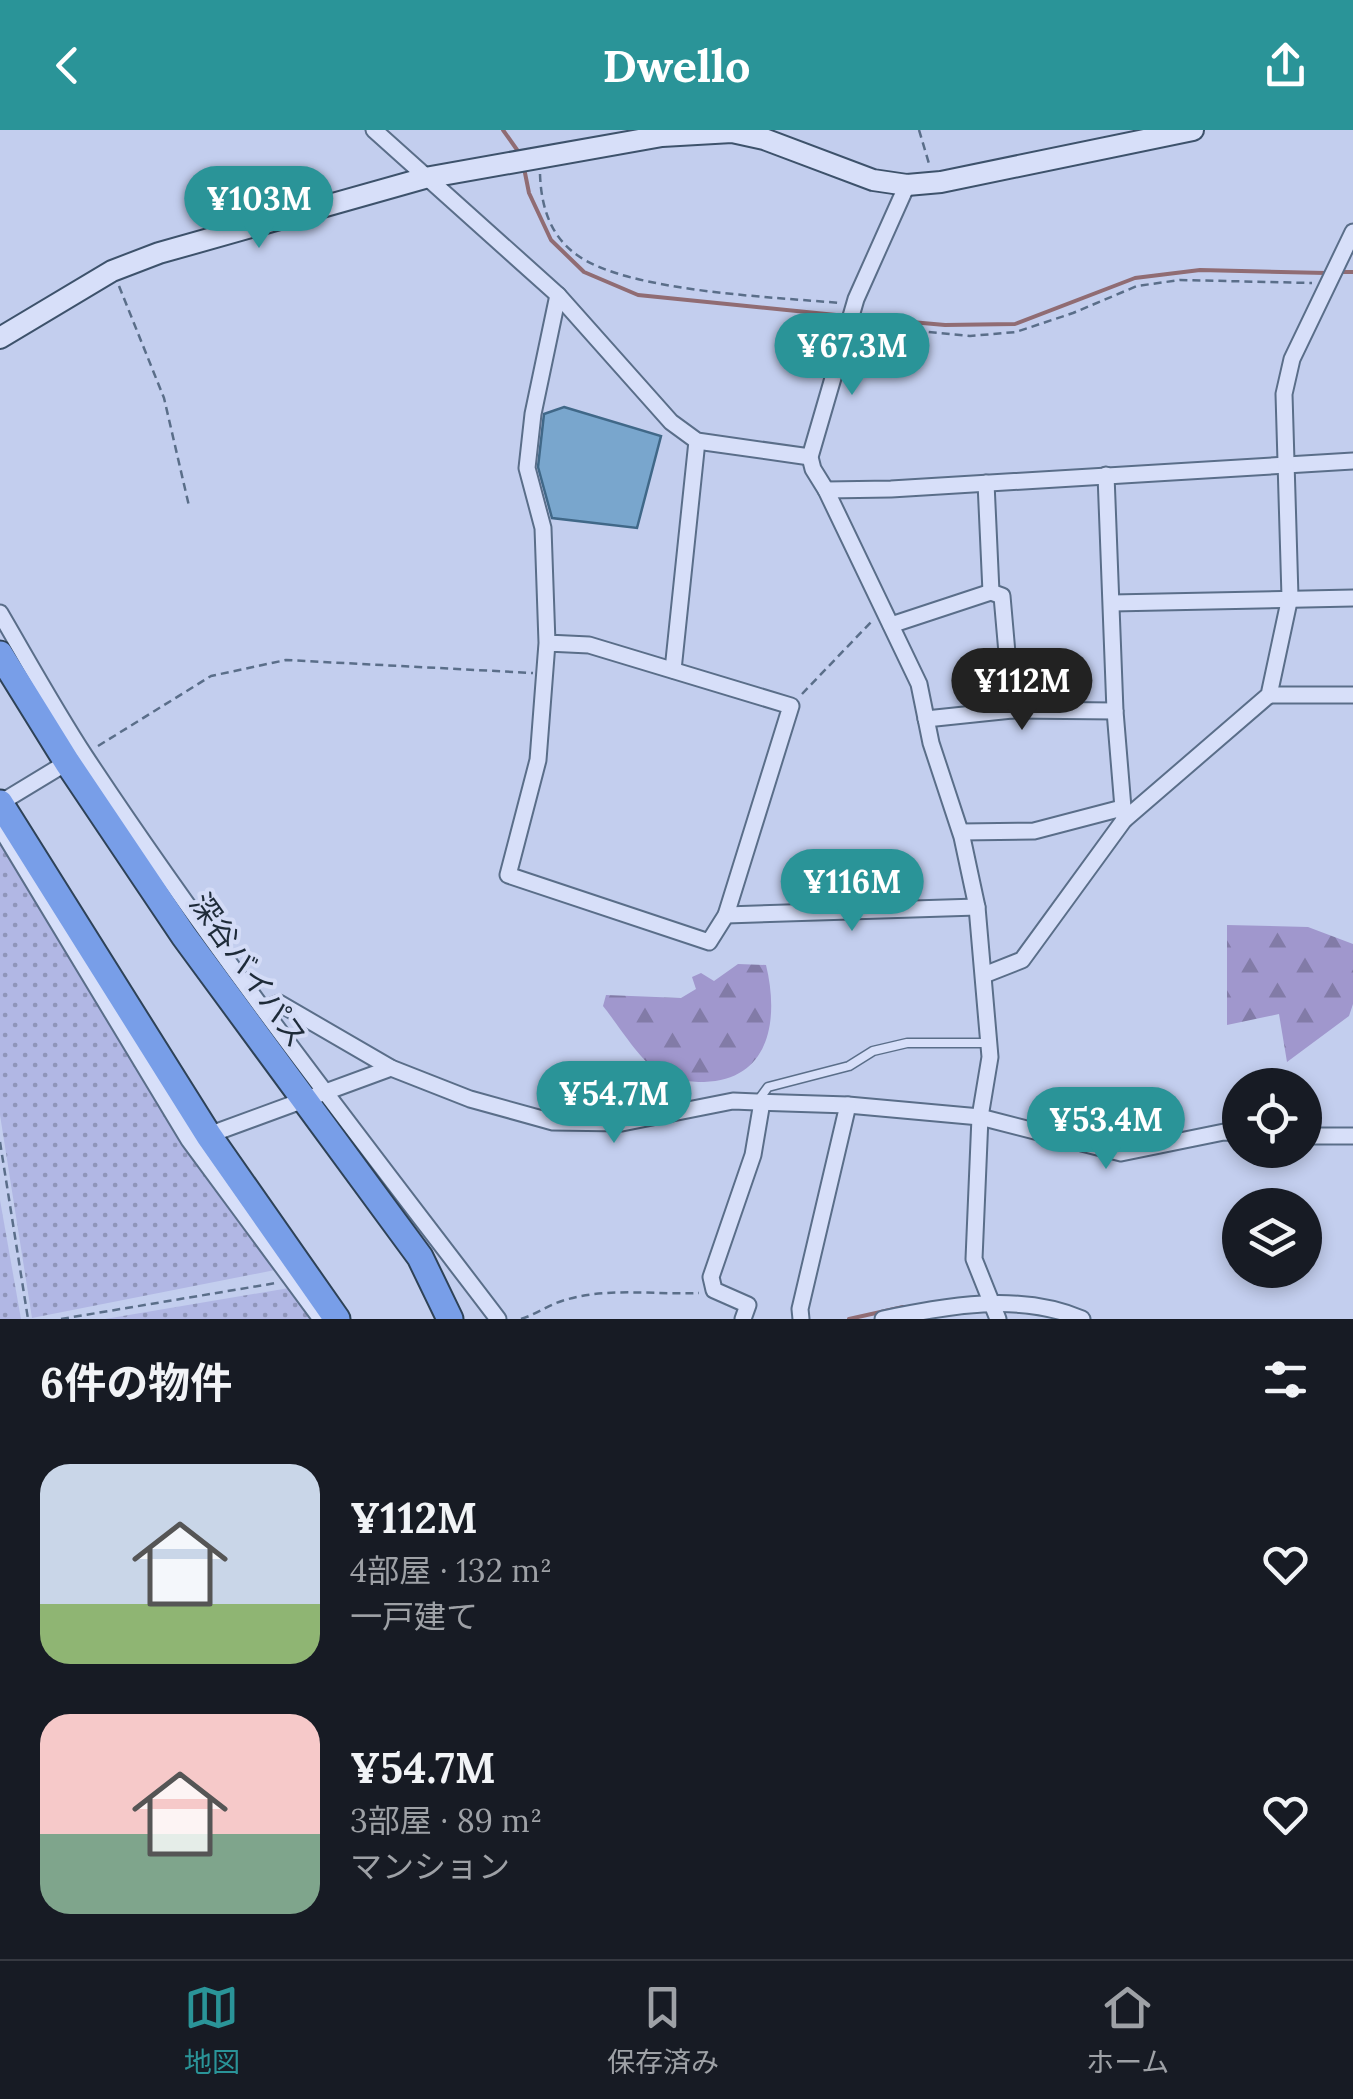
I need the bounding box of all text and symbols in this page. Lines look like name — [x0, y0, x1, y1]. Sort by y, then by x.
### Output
text: Dwello — [603, 37, 750, 94]
icon: back — [40, 38, 95, 93]
icon: share — [1258, 38, 1313, 93]
pin: ¥103M — [189, 166, 329, 251]
text: ¥103M — [206, 178, 312, 219]
pin: ¥67.3M — [771, 313, 933, 398]
text: ¥67.3M — [797, 325, 907, 366]
pin: ¥112M — [952, 648, 1092, 733]
text: ¥112M — [973, 660, 1071, 701]
pin: ¥116M — [782, 849, 922, 934]
text: ¥116M — [803, 861, 901, 902]
street label: 深谷バイパス — [182, 886, 316, 1054]
pin: ¥54.7M — [533, 1061, 695, 1146]
map controls — [1222, 1068, 1322, 1288]
button: locate — [1222, 1068, 1322, 1168]
text: ¥54.7M — [559, 1073, 669, 1114]
pin: ¥53.4M — [1025, 1087, 1187, 1172]
text: ¥53.4M — [1049, 1099, 1163, 1140]
button: layers — [1222, 1188, 1322, 1288]
icon: filters — [1258, 1352, 1313, 1407]
text: 6件の物件 — [40, 1356, 232, 1410]
text: ¥112M — [350, 1491, 478, 1545]
icon: home — [120, 1504, 240, 1624]
icon: heart — [1258, 1537, 1313, 1592]
text: 4部屋 · 132 m² — [350, 1550, 552, 1591]
text: 一戸建て — [350, 1596, 478, 1637]
text: ¥54.7M — [350, 1741, 496, 1795]
icon: home — [120, 1754, 240, 1874]
icon: heart — [1258, 1787, 1313, 1842]
text: 3部屋 · 89 m² — [350, 1800, 542, 1841]
text: マンション — [350, 1846, 510, 1887]
tab: 地図 — [184, 1980, 240, 2080]
tab: 保存済み — [607, 1980, 719, 2080]
tab: ホーム — [1086, 1980, 1169, 2080]

